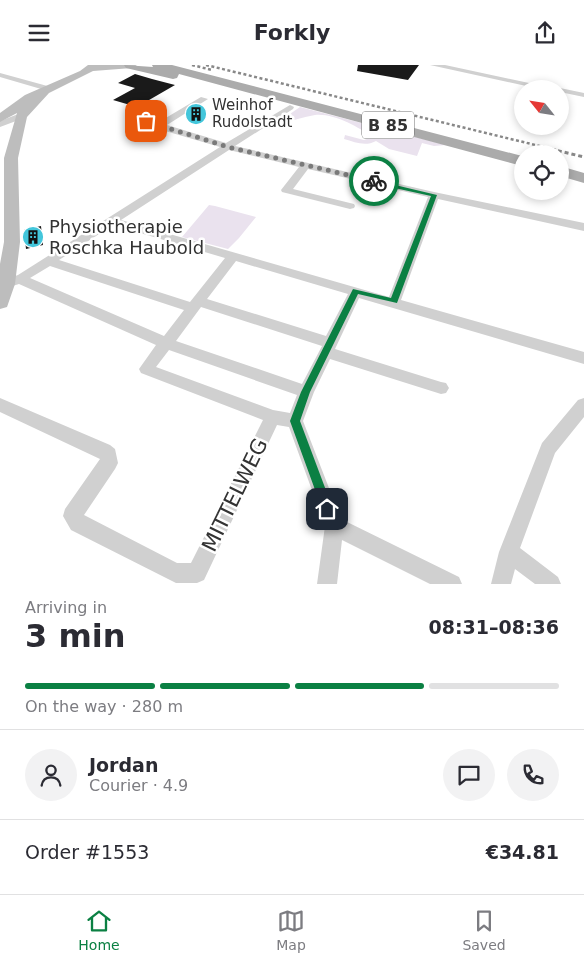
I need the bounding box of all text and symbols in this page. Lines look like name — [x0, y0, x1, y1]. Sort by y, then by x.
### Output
icon: menu — [25, 19, 53, 47]
icon: share — [531, 19, 559, 47]
text: Forkly — [254, 20, 330, 45]
north arrow — [514, 80, 569, 135]
map controls — [514, 80, 569, 200]
place label: Weinhof Rudolstadt — [212, 96, 293, 131]
pin — [125, 100, 167, 142]
building icon: Weinhof Rudolstadt — [184, 102, 208, 126]
icon: bag — [132, 107, 160, 135]
road number: B 85 — [362, 111, 414, 139]
button: locate — [514, 145, 569, 200]
courier — [349, 156, 399, 206]
icon: bike — [360, 167, 388, 195]
place label: Physiotherapie Roschka Haubold — [49, 216, 204, 258]
building icon: Physiotherapie Roschka Haubold — [21, 225, 45, 249]
street label: MITTELWEG — [197, 434, 273, 556]
pin — [306, 488, 348, 530]
icon: home — [313, 495, 341, 523]
text: Arriving in — [25, 598, 107, 617]
text: 08:31–08:36 — [429, 616, 559, 638]
text: 3 min — [25, 617, 126, 655]
text: On the way · 280 m — [25, 697, 183, 716]
button: person — [25, 749, 77, 801]
button: chat — [443, 749, 495, 801]
button: phone — [507, 749, 559, 801]
text: Jordan — [89, 754, 158, 776]
text: Courier · 4.9 — [89, 776, 188, 795]
text: Order #1553 — [25, 841, 149, 863]
text: €34.81 — [486, 841, 559, 863]
tab: Home — [78, 907, 120, 953]
tab: Map — [276, 907, 306, 953]
tab: Saved — [462, 907, 506, 953]

